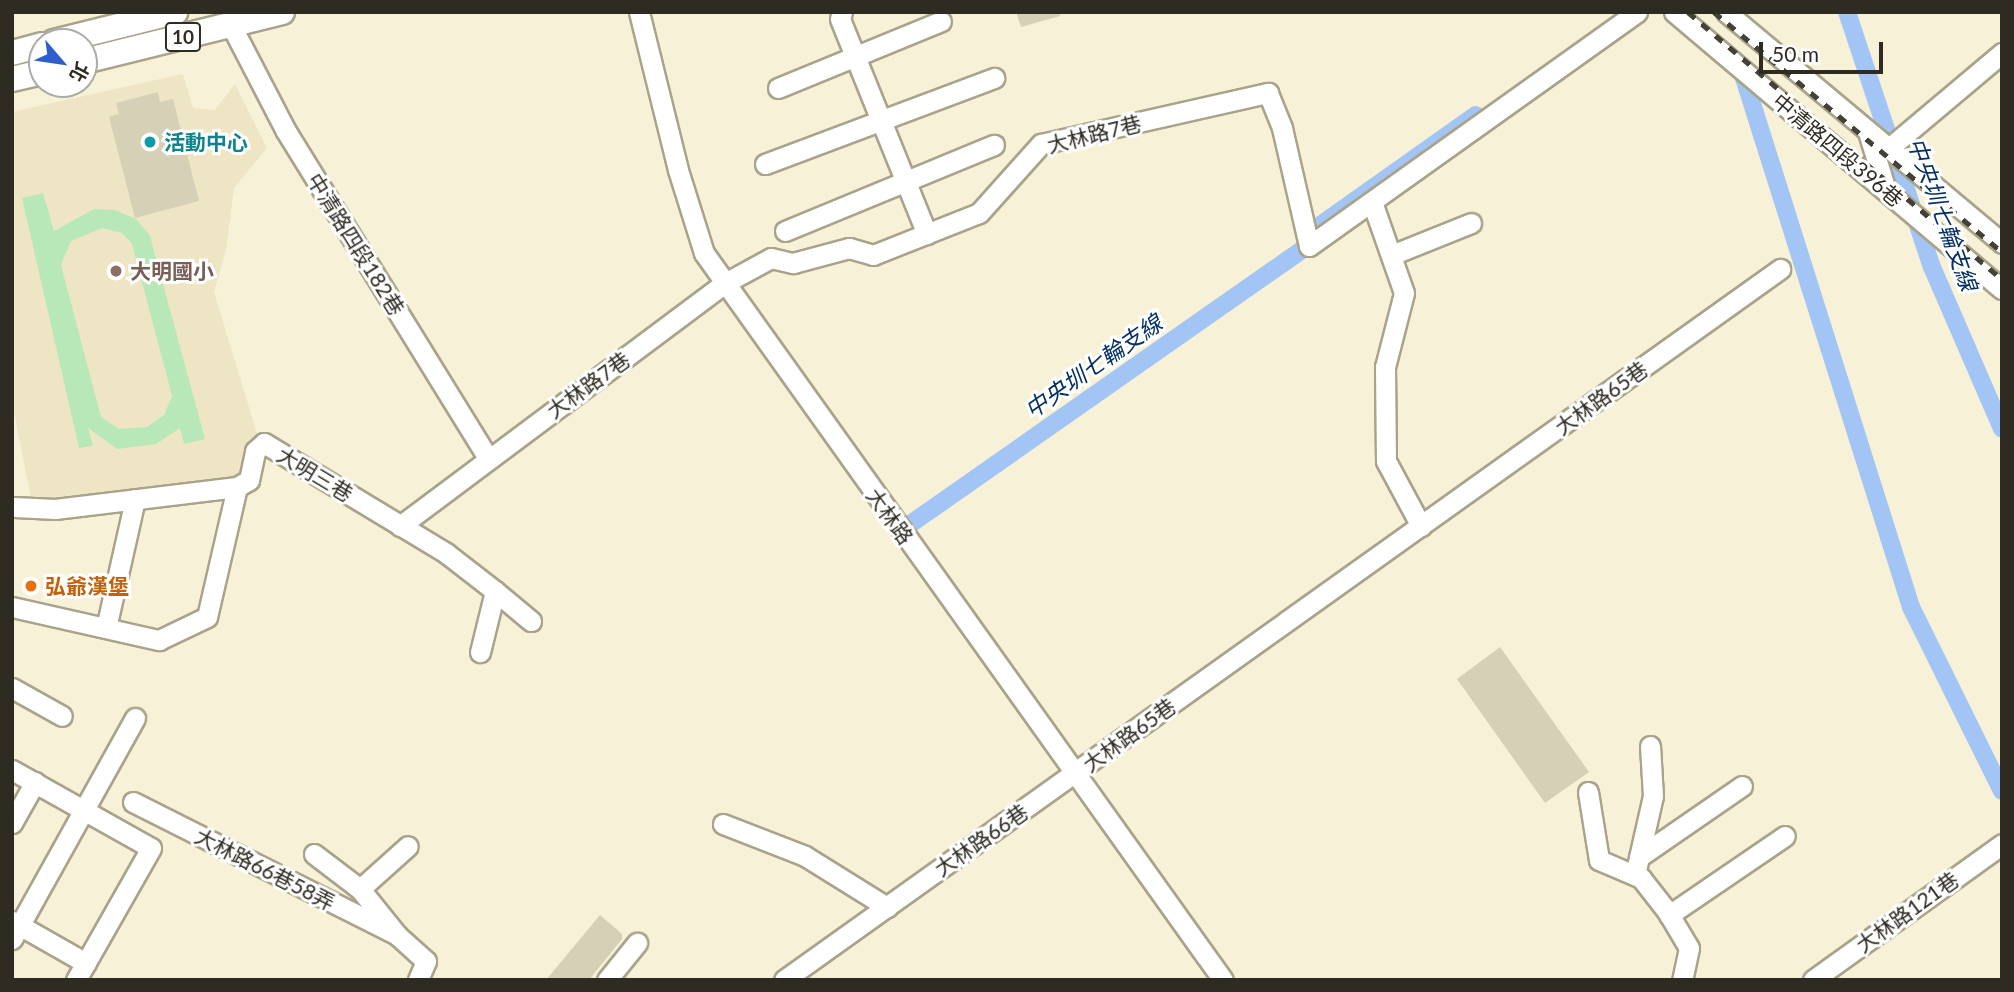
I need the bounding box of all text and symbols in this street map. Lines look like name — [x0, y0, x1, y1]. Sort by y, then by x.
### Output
road number: 10 — [164, 22, 202, 52]
north arrow — [28, 28, 98, 98]
scale bar — [1762, 28, 1886, 72]
text: 50 m — [1772, 41, 1819, 66]
text: 北 — [65, 59, 95, 86]
street label: 中清路四段396巷 — [1768, 88, 1908, 212]
street label: 大林路7巷 — [1044, 110, 1144, 158]
place label: 活動中心 — [164, 129, 248, 155]
marker: 活動中心 — [142, 134, 158, 150]
water label: 中央圳七輪支線 — [1902, 134, 1984, 294]
street label: 中清路四段182巷 — [302, 168, 410, 320]
place label: 大明國小 — [130, 258, 214, 284]
marker: 大明國小 — [108, 263, 124, 279]
water label: 中央圳七輪支線 — [1019, 309, 1167, 423]
street label: 大林路7巷 — [542, 347, 634, 423]
street label: 大林路65巷 — [1550, 356, 1652, 440]
street label: 大明三巷 — [273, 442, 357, 506]
street label: 大林路 — [861, 483, 919, 549]
place label: 弘爺漢堡 — [45, 573, 129, 599]
marker: 弘爺漢堡 — [23, 578, 39, 594]
street label: 大林路65巷 — [1078, 693, 1180, 777]
street label: 大林路66巷 — [929, 799, 1033, 881]
street label: 大林路66巷58弄 — [191, 823, 339, 915]
street label: 大林路121巷 — [1851, 866, 1963, 958]

